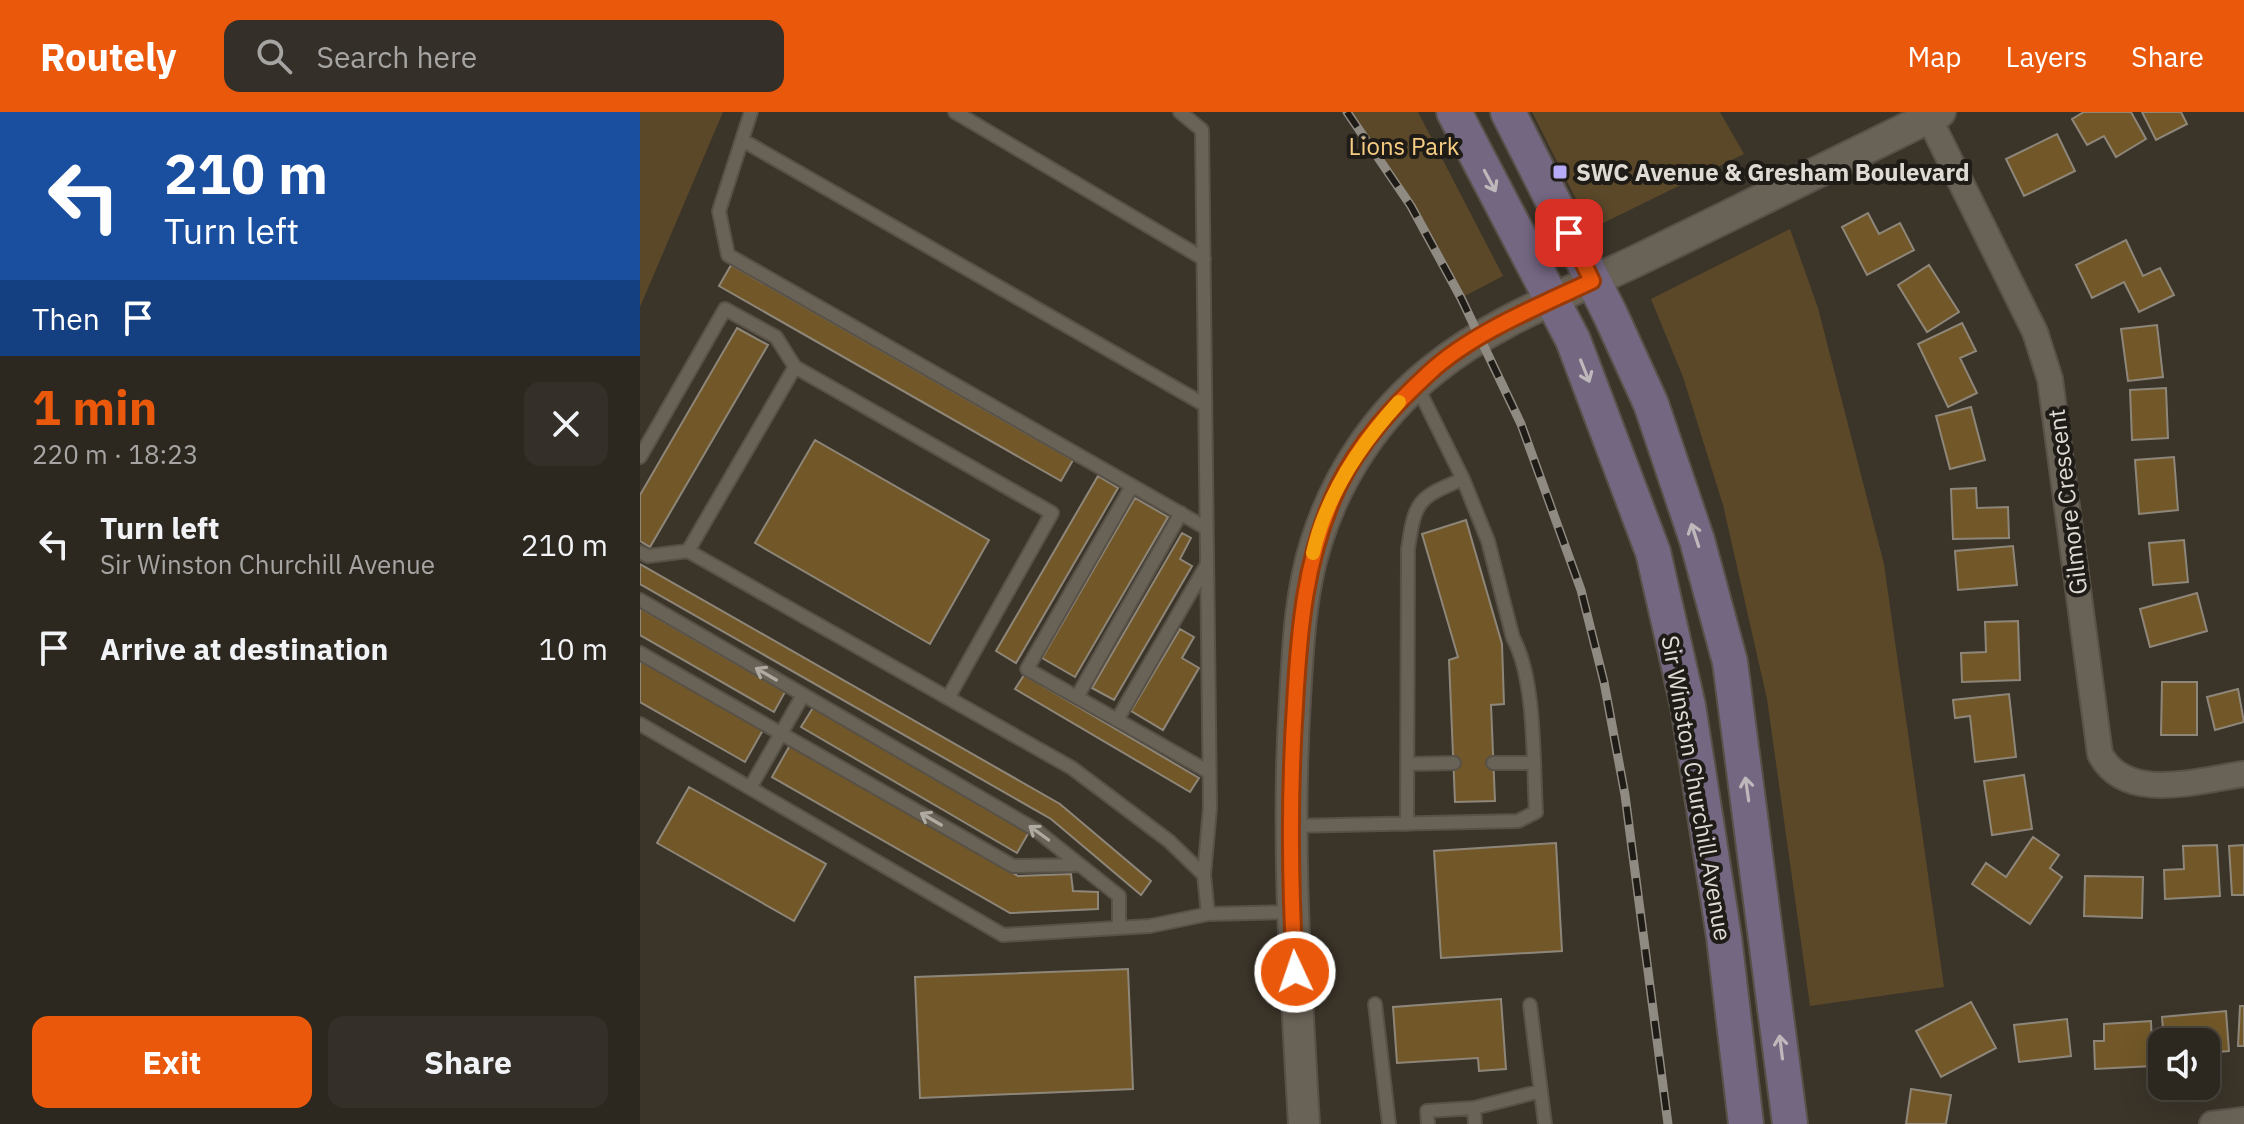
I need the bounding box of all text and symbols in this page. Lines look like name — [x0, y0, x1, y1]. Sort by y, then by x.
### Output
search box — [224, 20, 784, 92]
text: Routely — [40, 32, 176, 81]
icon: search — [252, 34, 296, 78]
text: Search here — [316, 37, 477, 76]
text: Map — [1907, 38, 1961, 75]
text: Layers — [2005, 38, 2087, 75]
text: Share — [2131, 38, 2204, 75]
park label: Lions Park — [1348, 130, 1460, 162]
text: 210 m — [164, 137, 328, 209]
icon: left — [32, 144, 136, 248]
place label: SWC Avenue & Gresham Boulevard — [1576, 156, 1970, 188]
marker: SWC Avenue & Gresham Boulevard — [1551, 163, 1569, 181]
one-way arrow — [1483, 169, 1499, 193]
pin — [1535, 199, 1603, 267]
text: Turn left — [164, 207, 299, 254]
icon: arrive — [1547, 211, 1591, 255]
icon: arrive — [116, 296, 160, 340]
text: Then — [32, 299, 100, 338]
one-way arrow — [1579, 358, 1593, 383]
text: 1 min — [32, 376, 157, 438]
button: close — [524, 382, 608, 466]
street label: Gilmore Crescent — [2040, 407, 2094, 597]
text: 220 m · 18:23 — [32, 437, 198, 471]
text: Turn left — [100, 508, 219, 547]
icon: left — [32, 522, 76, 566]
one-way arrow — [1686, 522, 1701, 547]
text: 210 m — [521, 525, 608, 564]
text: Sir Winston Churchill Avenue — [100, 547, 435, 581]
icon: arrive — [32, 626, 76, 670]
text: Arrive at destination — [100, 629, 388, 668]
text: 10 m — [539, 629, 608, 668]
street label: Sir Winston Churchill Avenue — [1654, 633, 1740, 943]
one-way arrow — [755, 666, 778, 682]
one-way arrow — [1739, 777, 1754, 802]
one-way arrow — [919, 811, 943, 826]
one-way arrow — [1029, 825, 1050, 842]
position arrow — [1253, 930, 1337, 1014]
button: Exit — [32, 1016, 312, 1108]
button: Share — [328, 1016, 608, 1108]
map controls — [2148, 1028, 2220, 1100]
button: sound — [2148, 1028, 2220, 1100]
one-way arrow — [1773, 1034, 1788, 1060]

